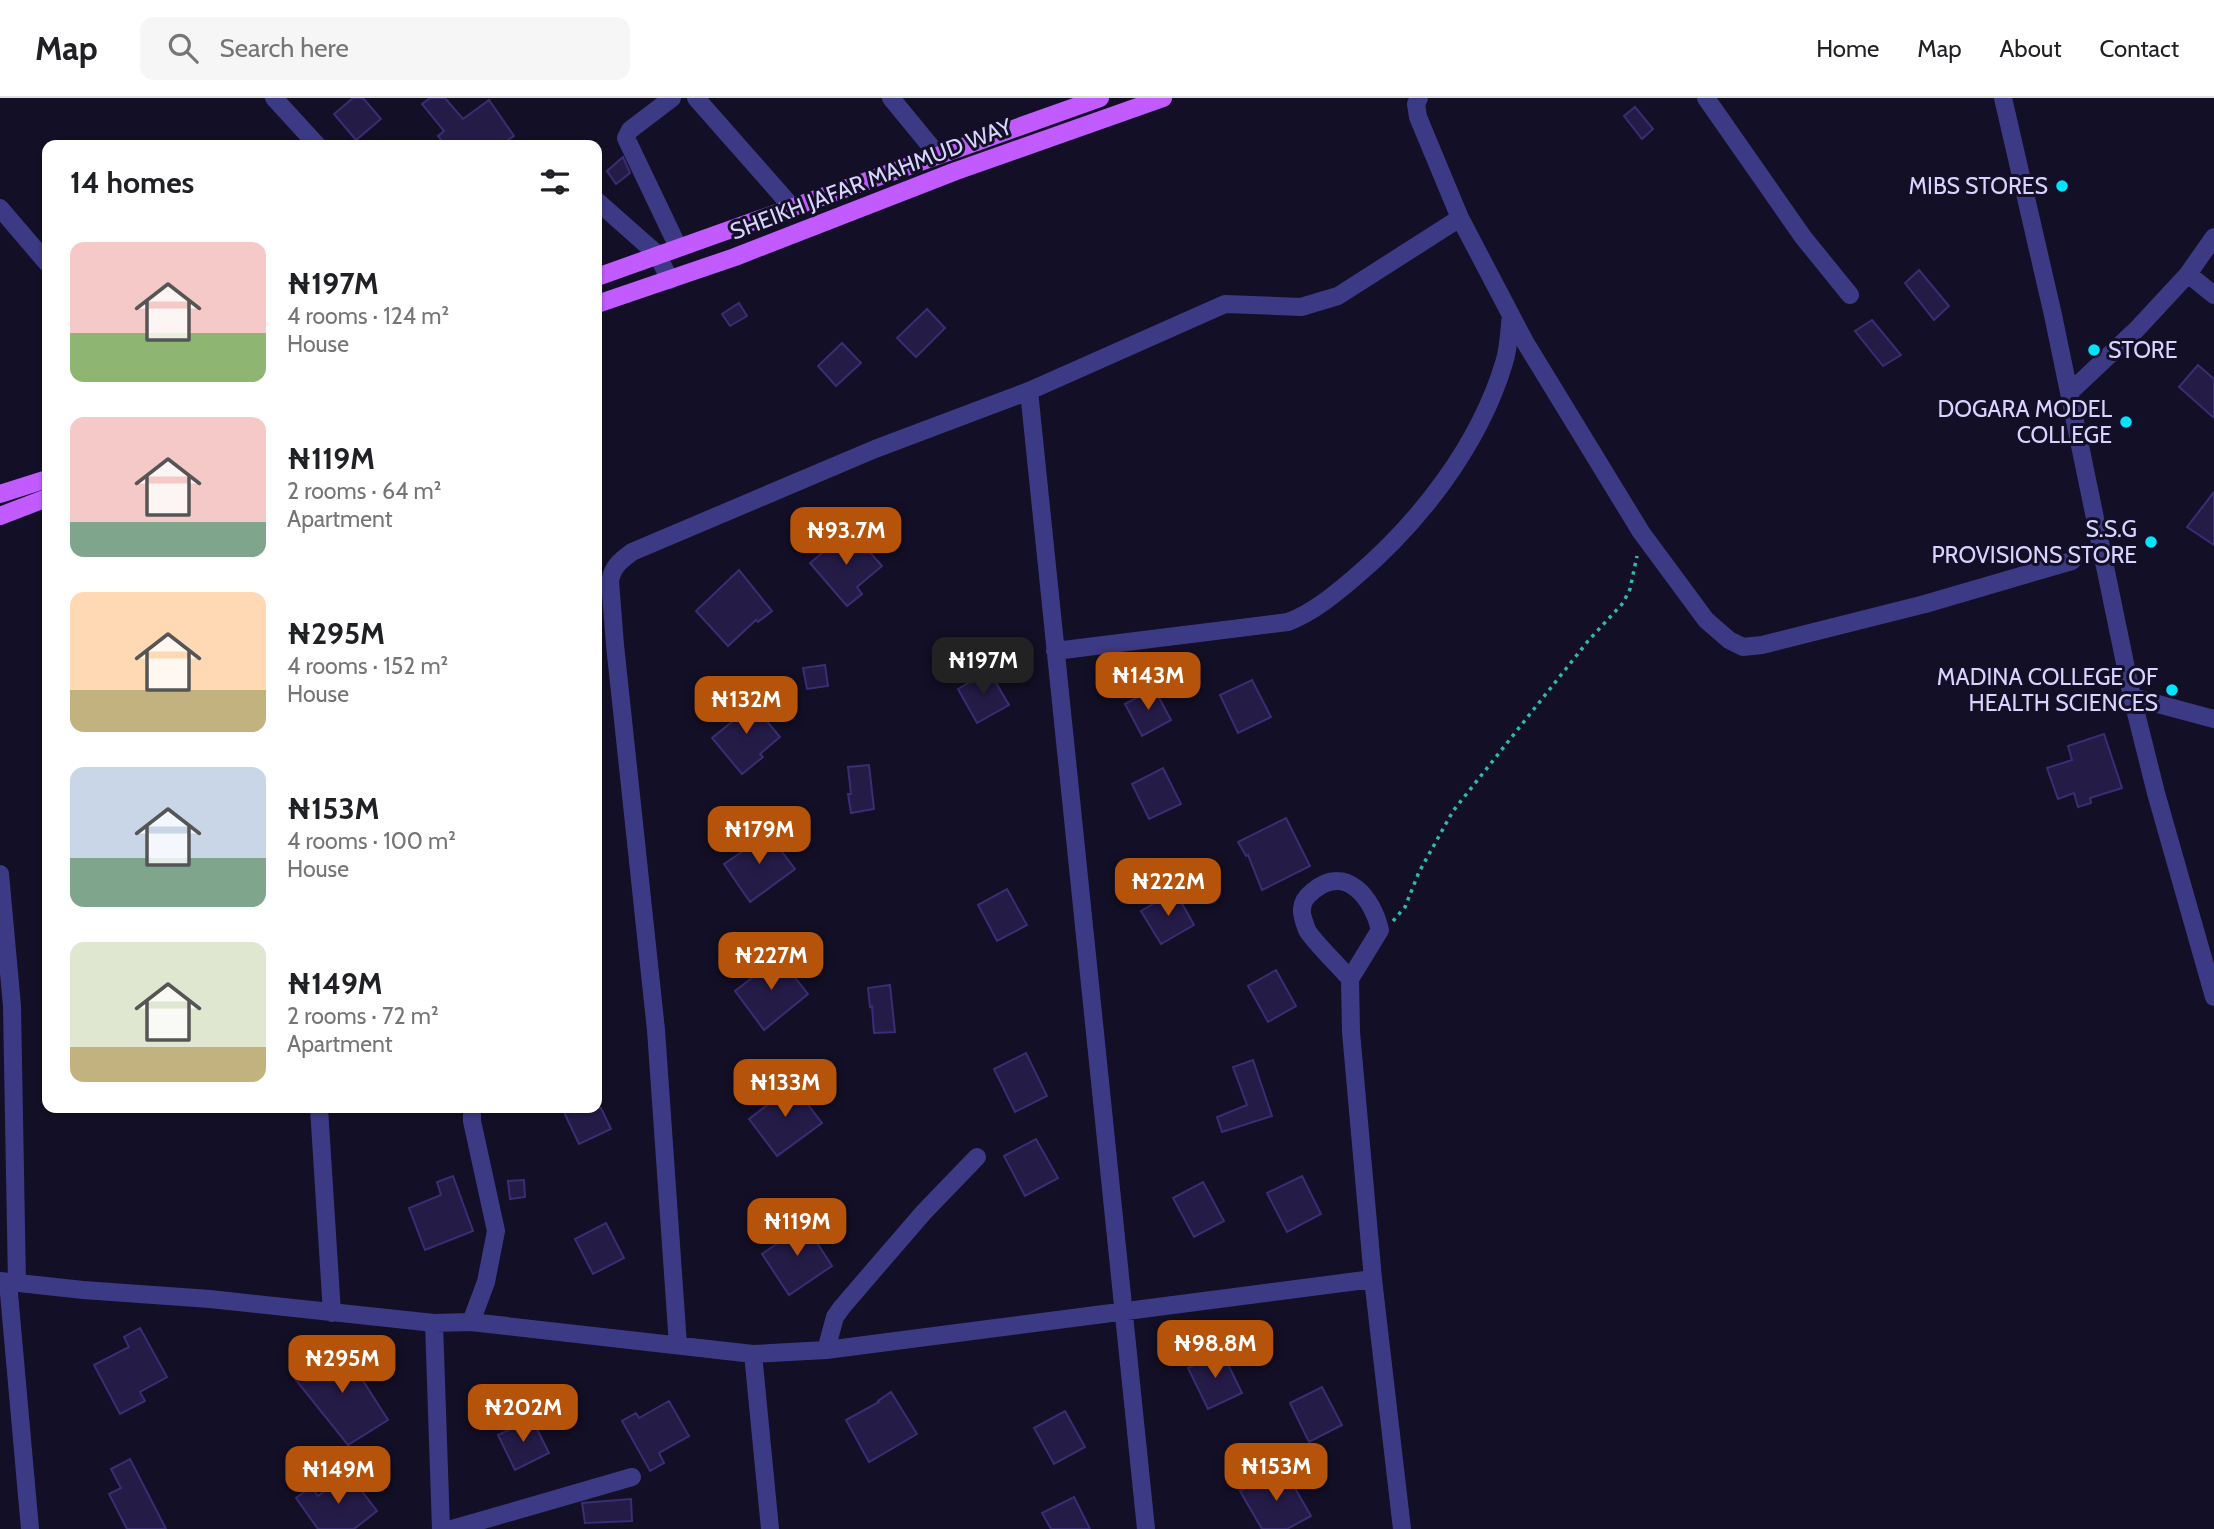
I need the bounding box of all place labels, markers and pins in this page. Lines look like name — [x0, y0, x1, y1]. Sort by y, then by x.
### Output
place label: MIBS STORES — [1908, 172, 2048, 200]
marker: MIBS STORES — [2054, 178, 2070, 194]
place label: STORE — [2108, 336, 2177, 364]
marker: STORE — [2086, 342, 2102, 358]
place label: DOGARA MODEL COLLEGE — [1937, 395, 2112, 449]
marker: DOGARA MODEL COLLEGE — [2118, 414, 2134, 430]
pin: ₦93.7M — [789, 508, 903, 567]
place label: S.S.G PROVISIONS STORE — [1931, 515, 2137, 569]
marker: S.S.G PROVISIONS STORE — [2143, 534, 2159, 550]
pin: ₦197M — [934, 638, 1032, 697]
pin: ₦143M — [1099, 652, 1197, 712]
place label: MADINA COLLEGE OF HEALTH SCIENCES — [1937, 663, 2158, 717]
pin: ₦132M — [697, 676, 795, 736]
marker: MADINA COLLEGE OF HEALTH SCIENCES — [2164, 682, 2180, 698]
pin: ₦179M — [710, 806, 808, 866]
pin: ₦222M — [1119, 858, 1217, 918]
pin: ₦227M — [722, 932, 820, 992]
pin: ₦133M — [736, 1060, 834, 1119]
pin: ₦119M — [748, 1198, 846, 1258]
pin: ₦98.8M — [1158, 1320, 1272, 1380]
pin: ₦295M — [293, 1336, 391, 1395]
pin: ₦202M — [474, 1384, 572, 1444]
pin: ₦153M — [1227, 1444, 1325, 1503]
pin: ₦149M — [289, 1446, 387, 1506]

